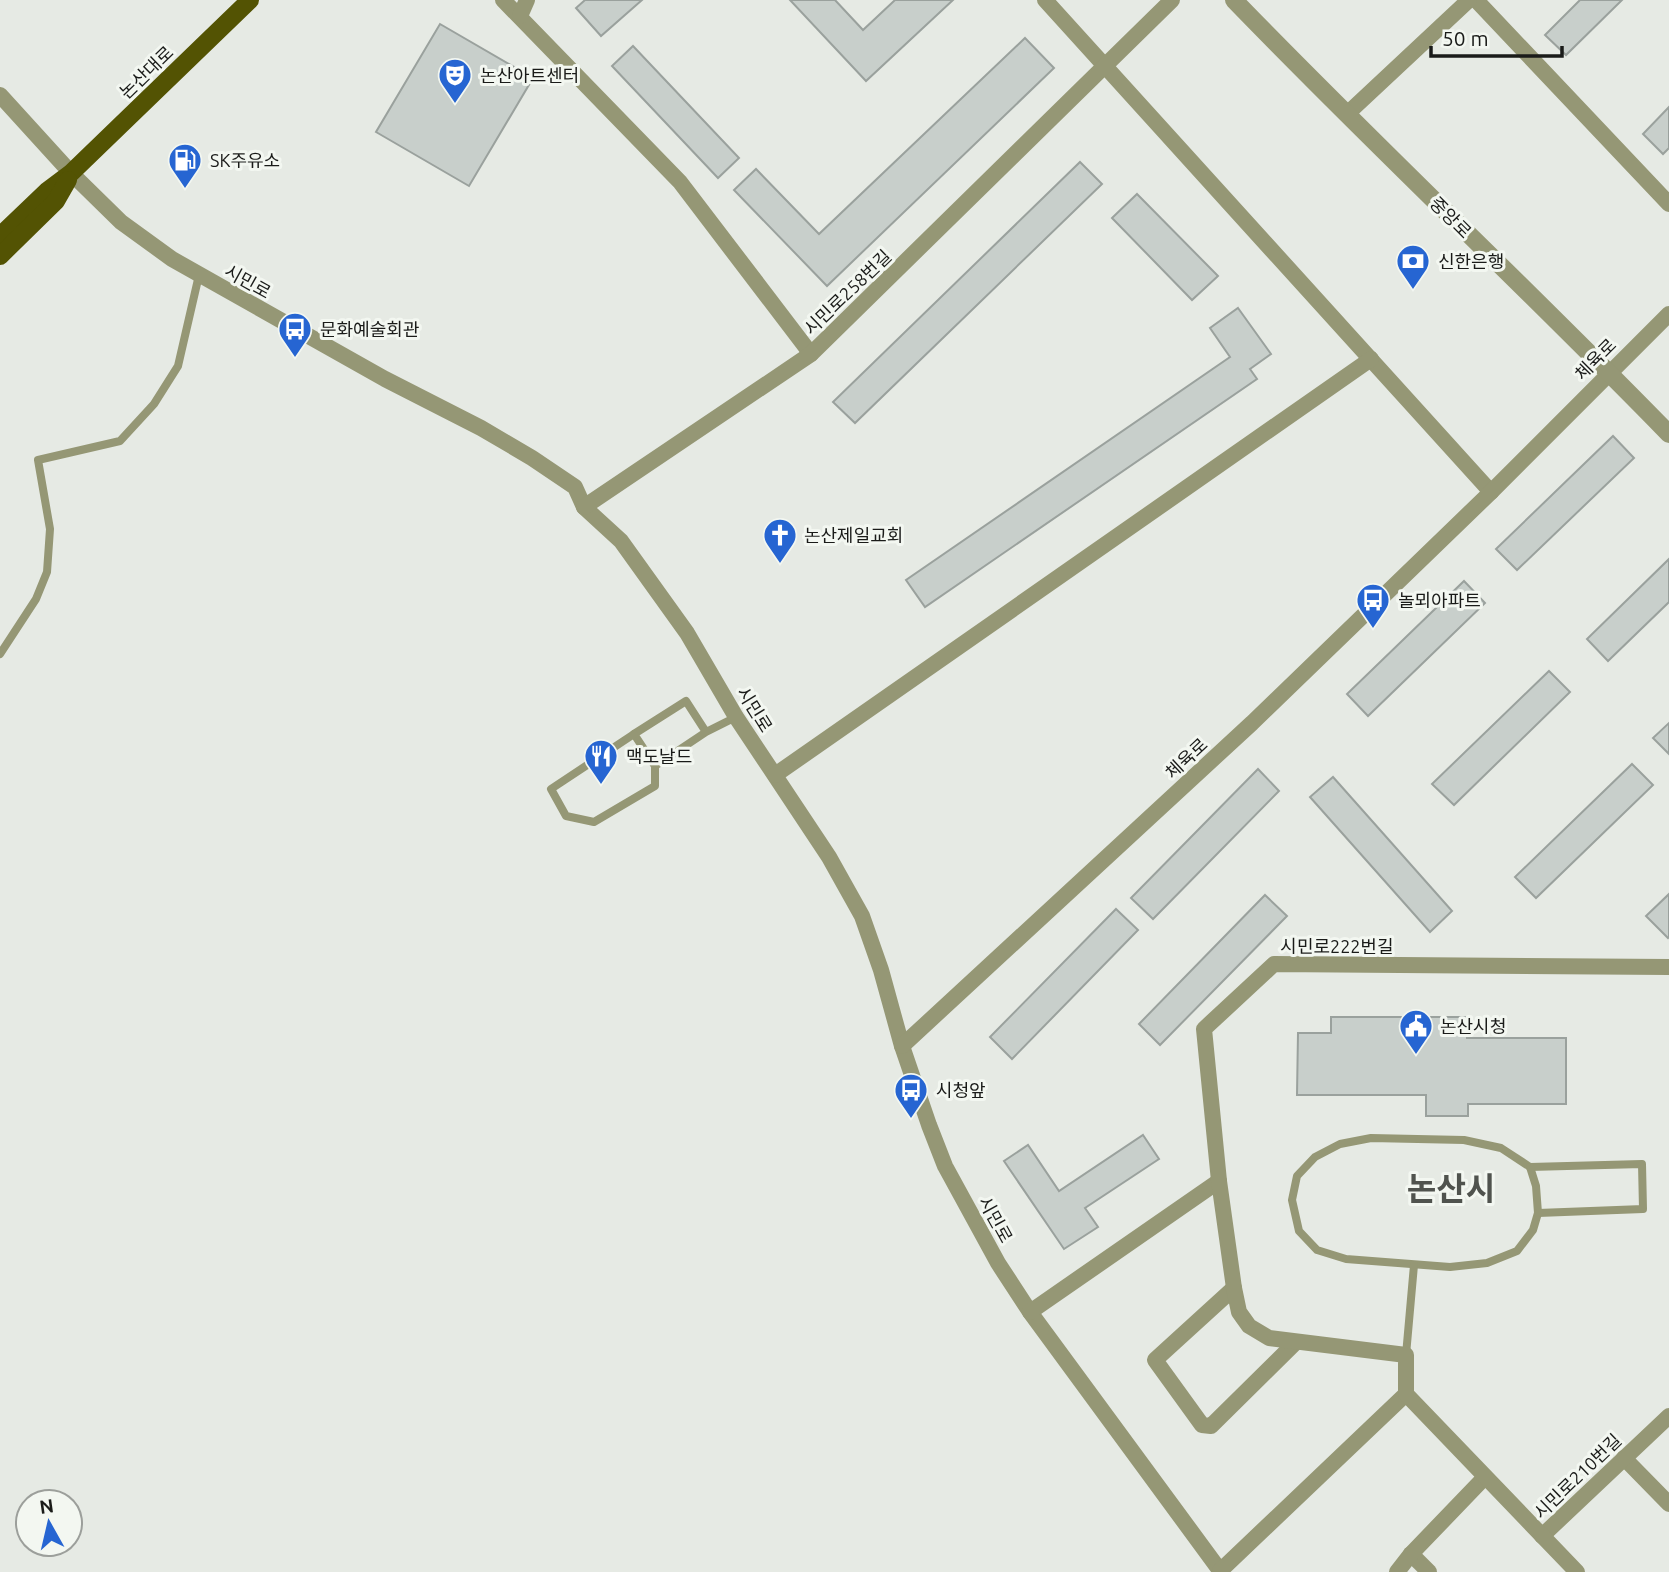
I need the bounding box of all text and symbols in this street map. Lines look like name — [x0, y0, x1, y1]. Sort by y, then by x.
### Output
scale bar — [1431, 14, 1562, 58]
text: 50 m — [1442, 26, 1489, 50]
street label: 논산대로 — [115, 42, 177, 102]
theatre icon: 논산아트센터 — [436, 56, 474, 105]
place label: 논산아트센터 — [480, 65, 579, 85]
fuel station icon: SK주유소 — [166, 141, 204, 190]
place label: SK주유소 — [210, 150, 280, 170]
street label: 중앙로 — [1426, 192, 1476, 242]
bank icon: 신한은행 — [1394, 242, 1432, 291]
street label: 시민로258번길 — [799, 245, 895, 339]
place label: 신한은행 — [1438, 251, 1504, 271]
street label: 시민로 — [221, 260, 275, 302]
bus stop icon: 문화예술회관 — [276, 310, 314, 359]
place label: 문화예술회관 — [320, 319, 420, 339]
street label: 체육로 — [1570, 334, 1620, 384]
church icon: 논산제일교회 — [761, 516, 799, 565]
place label: 논산제일교회 — [804, 525, 903, 545]
bus stop icon: 놀뫼아파트 — [1354, 581, 1392, 630]
place label: 놀뫼아파트 — [1398, 590, 1481, 610]
street label: 시민로 — [733, 683, 777, 735]
street label: 체육로 — [1161, 734, 1211, 782]
restaurant icon: 맥도날드 — [582, 737, 620, 786]
place label: 맥도날드 — [626, 746, 692, 766]
street label: 시민로222번길 — [1280, 936, 1394, 956]
public building icon: 논산시청 — [1397, 1007, 1435, 1056]
place label: 논산시청 — [1440, 1016, 1506, 1036]
bus stop icon: 시청앞 — [892, 1071, 930, 1120]
place label: 시청앞 — [936, 1080, 986, 1100]
district label: 논산시 — [1407, 1170, 1495, 1206]
street label: 시민로 — [975, 1192, 1017, 1246]
street label: 시민로210번길 — [1529, 1429, 1625, 1523]
north arrow — [14, 1488, 84, 1558]
text: N — [38, 1494, 55, 1518]

